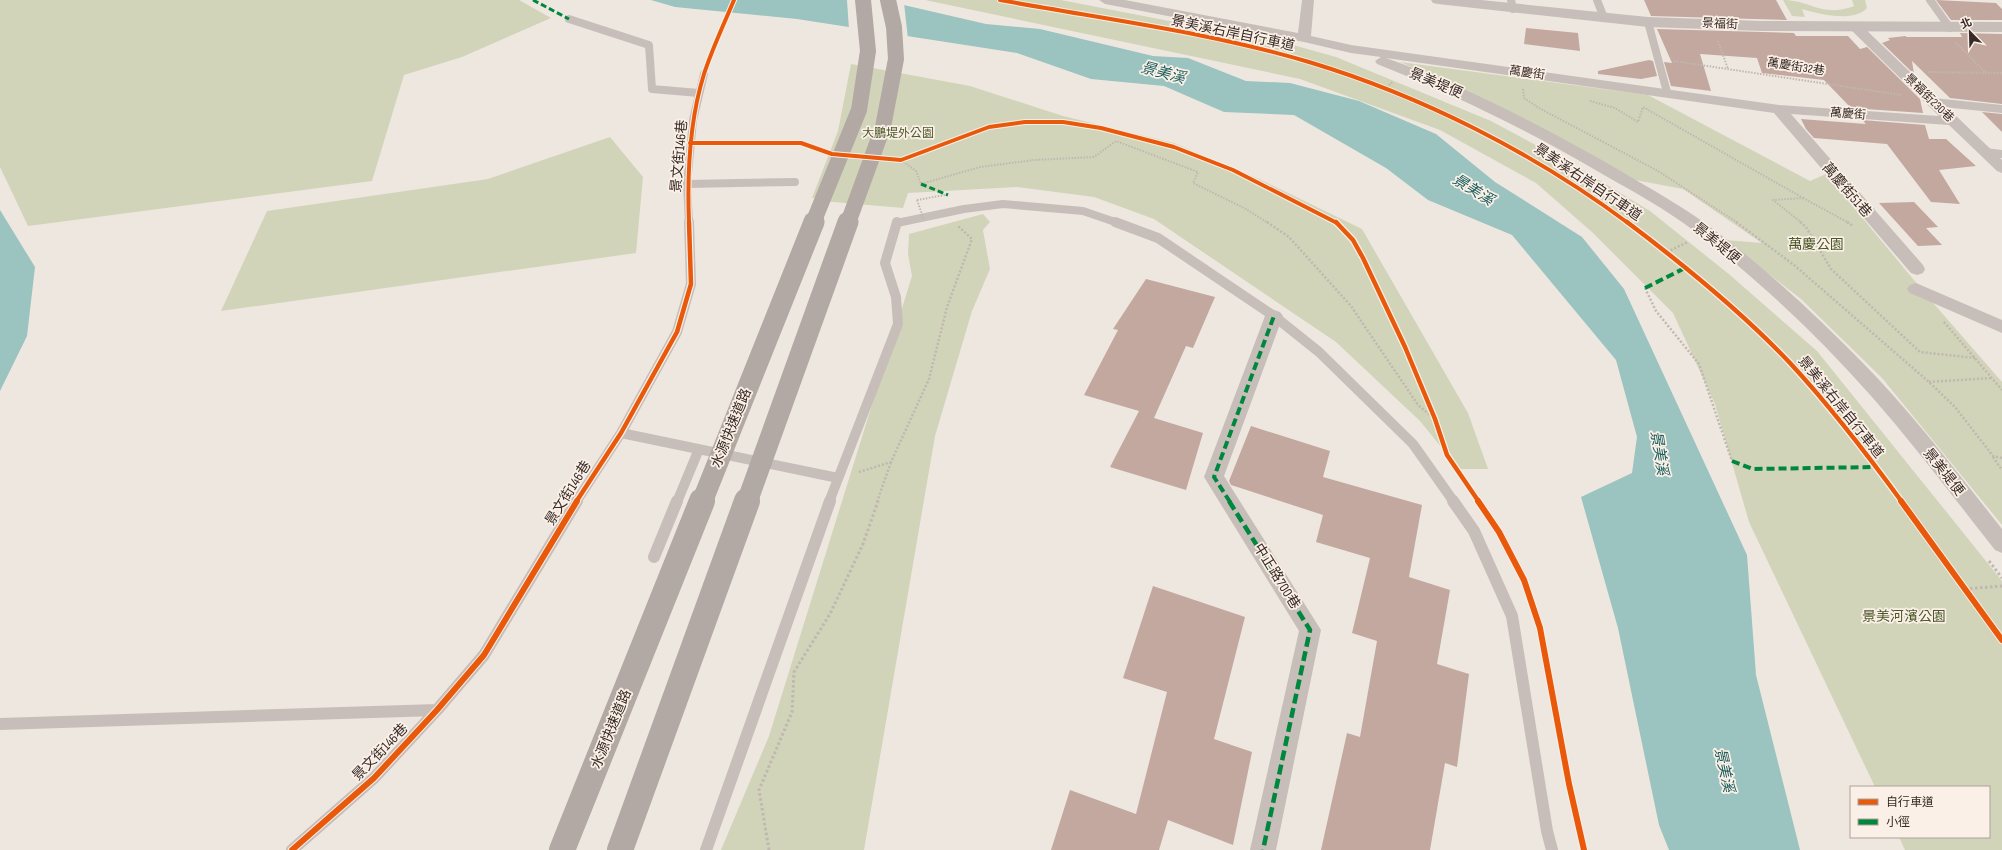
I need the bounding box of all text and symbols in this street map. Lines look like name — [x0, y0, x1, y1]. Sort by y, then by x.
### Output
street label: 景美溪右岸自行車道 — [1170, 12, 1296, 54]
north arrow — [1950, 12, 1990, 52]
text: 北 — [1959, 15, 1974, 31]
street label: 景福街 — [1702, 16, 1738, 32]
street label: 萬慶街32巷 — [1766, 55, 1826, 79]
water label: 景美溪 — [1139, 58, 1189, 89]
street label: 萬慶街 — [1508, 63, 1546, 83]
street label: 景美堤便 — [1407, 64, 1465, 102]
street label: 景福街230巷 — [1901, 71, 1957, 125]
street label: 萬慶街 — [1830, 105, 1866, 123]
street label: 景文街146巷 — [667, 119, 691, 193]
park label: 大鵬堤外公園 — [862, 126, 934, 141]
street label: 景美溪右岸自行車道 — [1531, 140, 1645, 224]
street label: 萬慶街51巷 — [1819, 159, 1875, 221]
water label: 景美溪 — [1449, 170, 1499, 211]
street label: 景美堤便 — [1690, 219, 1744, 267]
park label: 萬慶公園 — [1788, 236, 1844, 253]
street label: 景美溪右岸自行車道 — [1795, 353, 1887, 461]
street label: 水源快速道路 — [707, 386, 755, 470]
water label: 景美溪 — [1646, 429, 1672, 479]
street label: 景美堤便 — [1920, 445, 1968, 499]
street label: 景文街146巷 — [541, 458, 595, 528]
street label: 中正路700巷 — [1250, 540, 1304, 612]
park label: 景美河濱公園 — [1862, 608, 1946, 625]
street label: 水源快速道路 — [587, 687, 635, 771]
street label: 景文街146巷 — [349, 720, 411, 784]
water label: 景美溪 — [1710, 746, 1738, 796]
legend — [1850, 786, 1990, 838]
text: 自行車道 — [1886, 795, 1934, 810]
text: 小徑 — [1886, 815, 1910, 830]

